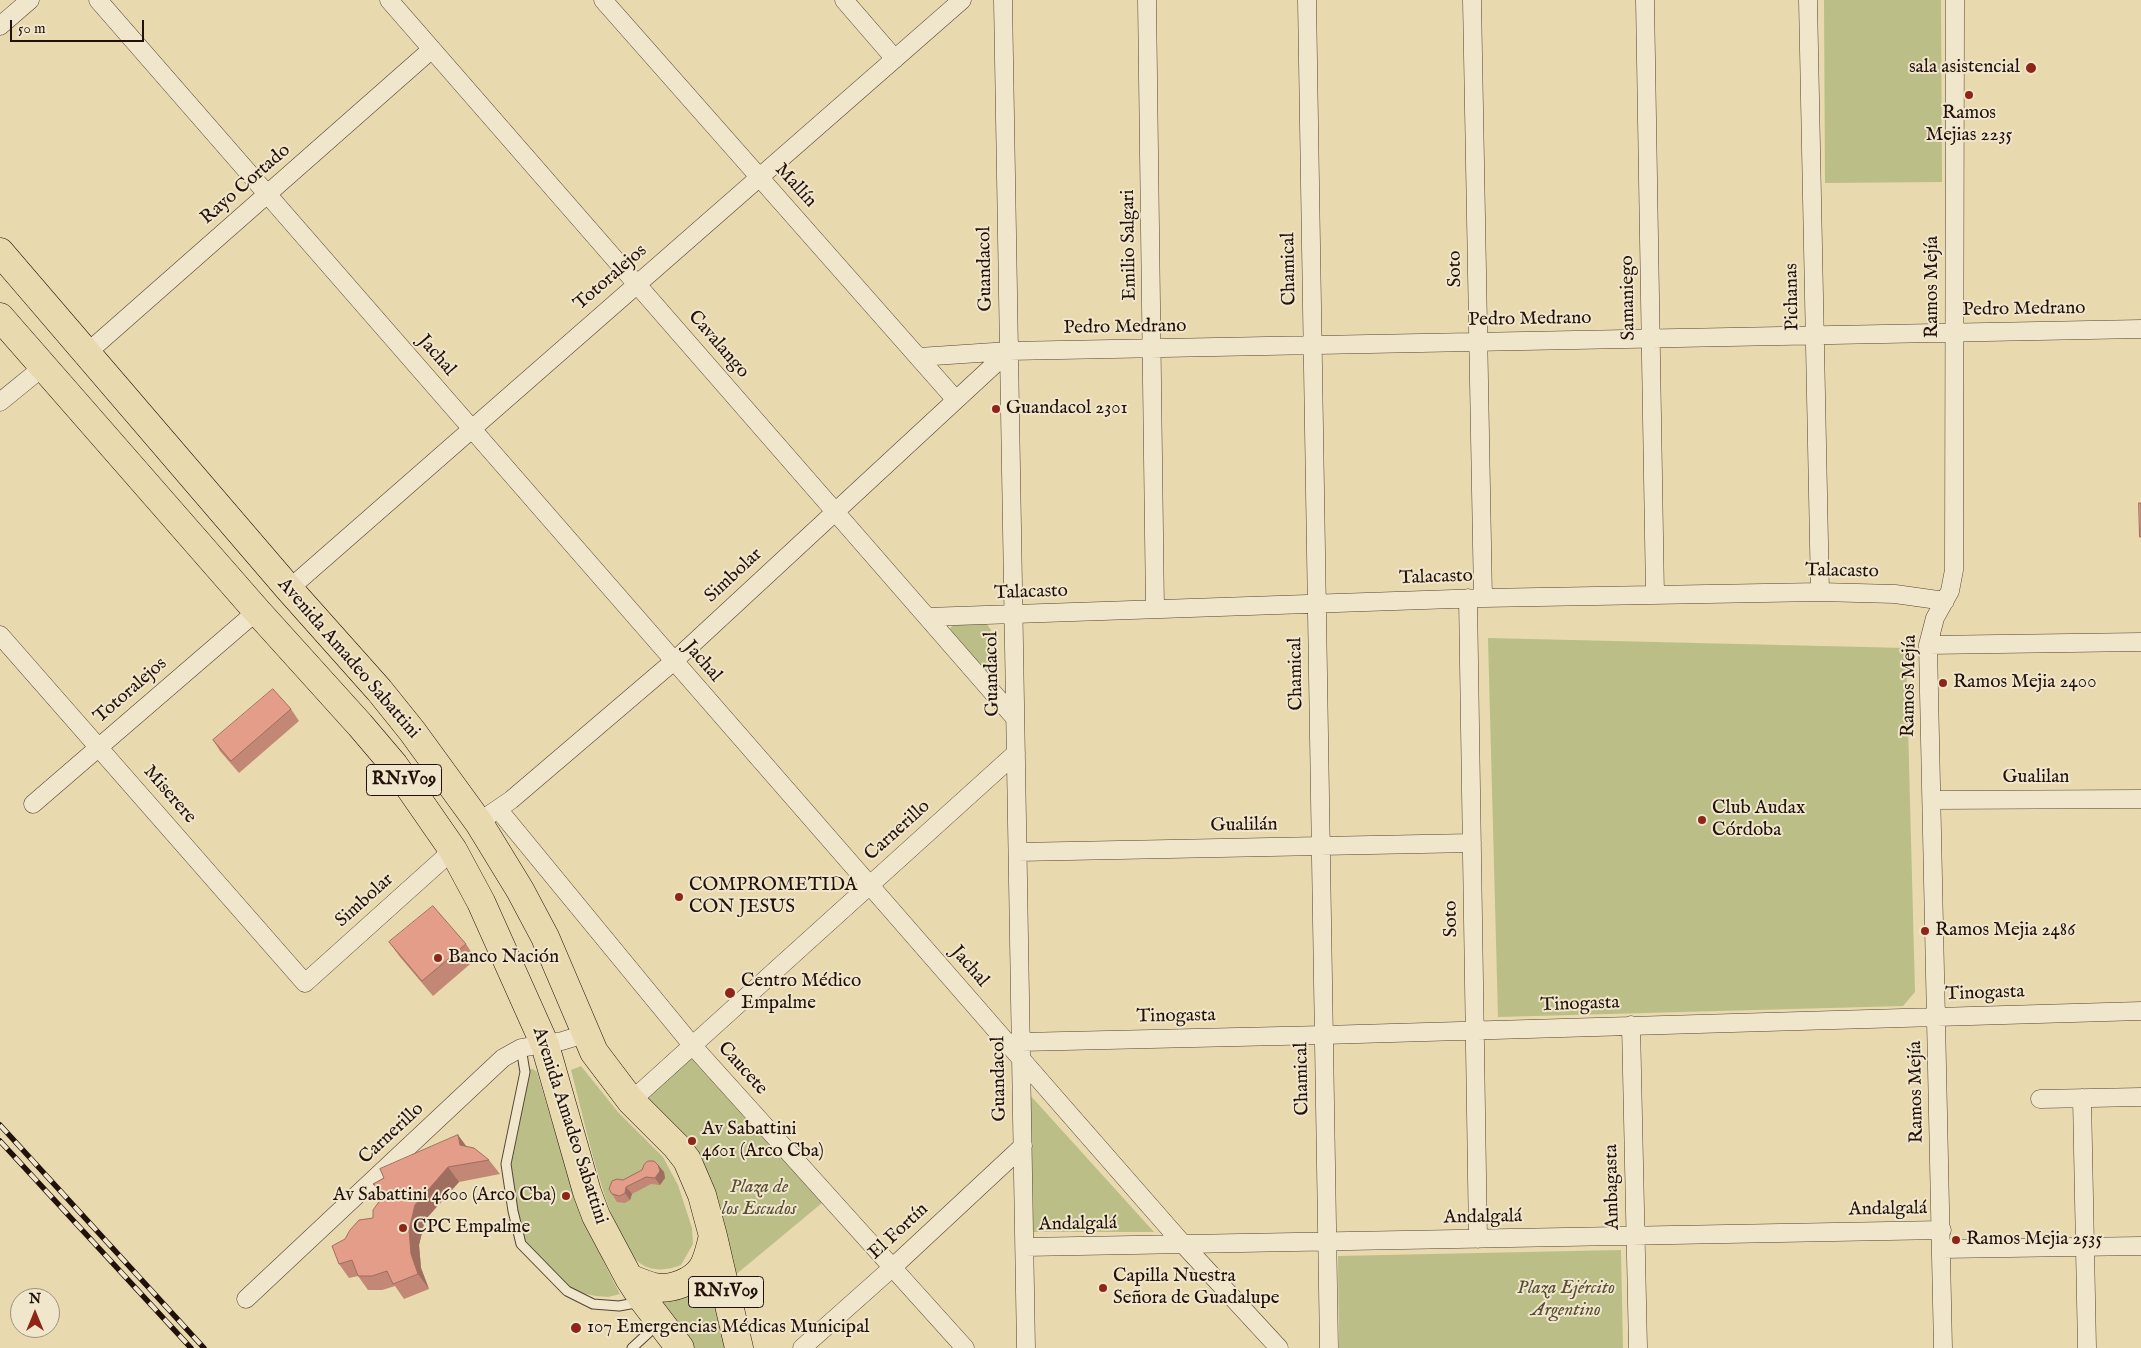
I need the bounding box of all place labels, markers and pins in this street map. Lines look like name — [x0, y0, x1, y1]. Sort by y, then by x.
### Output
place label: sala asistencial — [1909, 57, 2020, 79]
marker: sala asistencial — [2024, 61, 2038, 75]
marker: Ramos Mejias 2235 — [1963, 89, 1975, 101]
place label: Ramos Mejias 2235 — [1926, 103, 2012, 147]
place label: Guandacol 2301 — [1006, 398, 1128, 420]
marker: Guandacol 2301 — [990, 403, 1002, 415]
place label: Ramos Mejia 2400 — [1953, 672, 2097, 694]
marker: Ramos Mejia 2400 — [1937, 677, 1949, 689]
place label: Club Audax Córdoba — [1712, 798, 1805, 842]
marker: Club Audax Córdoba — [1696, 814, 1708, 826]
place label: COMPROMETIDA CON JESUS — [689, 875, 857, 919]
marker: COMPROMETIDA CON JESUS — [673, 891, 685, 903]
place label: Ramos Mejia 2486 — [1935, 920, 2075, 942]
marker: Ramos Mejia 2486 — [1919, 925, 1931, 937]
place label: Banco Nación — [448, 947, 559, 969]
marker: Banco Nación — [432, 952, 444, 964]
place label: Centro Médico Empalme — [741, 971, 861, 1015]
marker: Centro Médico Empalme — [723, 986, 737, 1000]
place label: Av Sabattini 4601 (Arco Cba) — [702, 1119, 824, 1163]
marker: Av Sabattini 4601 (Arco Cba) — [686, 1135, 698, 1147]
place label: Av Sabattini 4600 (Arco Cba) — [333, 1185, 556, 1207]
marker: Av Sabattini 4600 (Arco Cba) — [560, 1190, 572, 1202]
place label: CPC Empalme — [413, 1217, 530, 1239]
marker: CPC Empalme — [397, 1222, 409, 1234]
place label: Ramos Mejia 2535 — [1966, 1229, 2102, 1251]
marker: Ramos Mejia 2535 — [1950, 1234, 1962, 1246]
place label: Capilla Nuestra Señora de Guadalupe — [1113, 1266, 1280, 1310]
marker: Capilla Nuestra Señora de Guadalupe — [1097, 1282, 1109, 1294]
place label: 107 Emergencias Médicas Municipal — [587, 1317, 870, 1339]
marker: 107 Emergencias Médicas Municipal — [569, 1321, 583, 1335]

